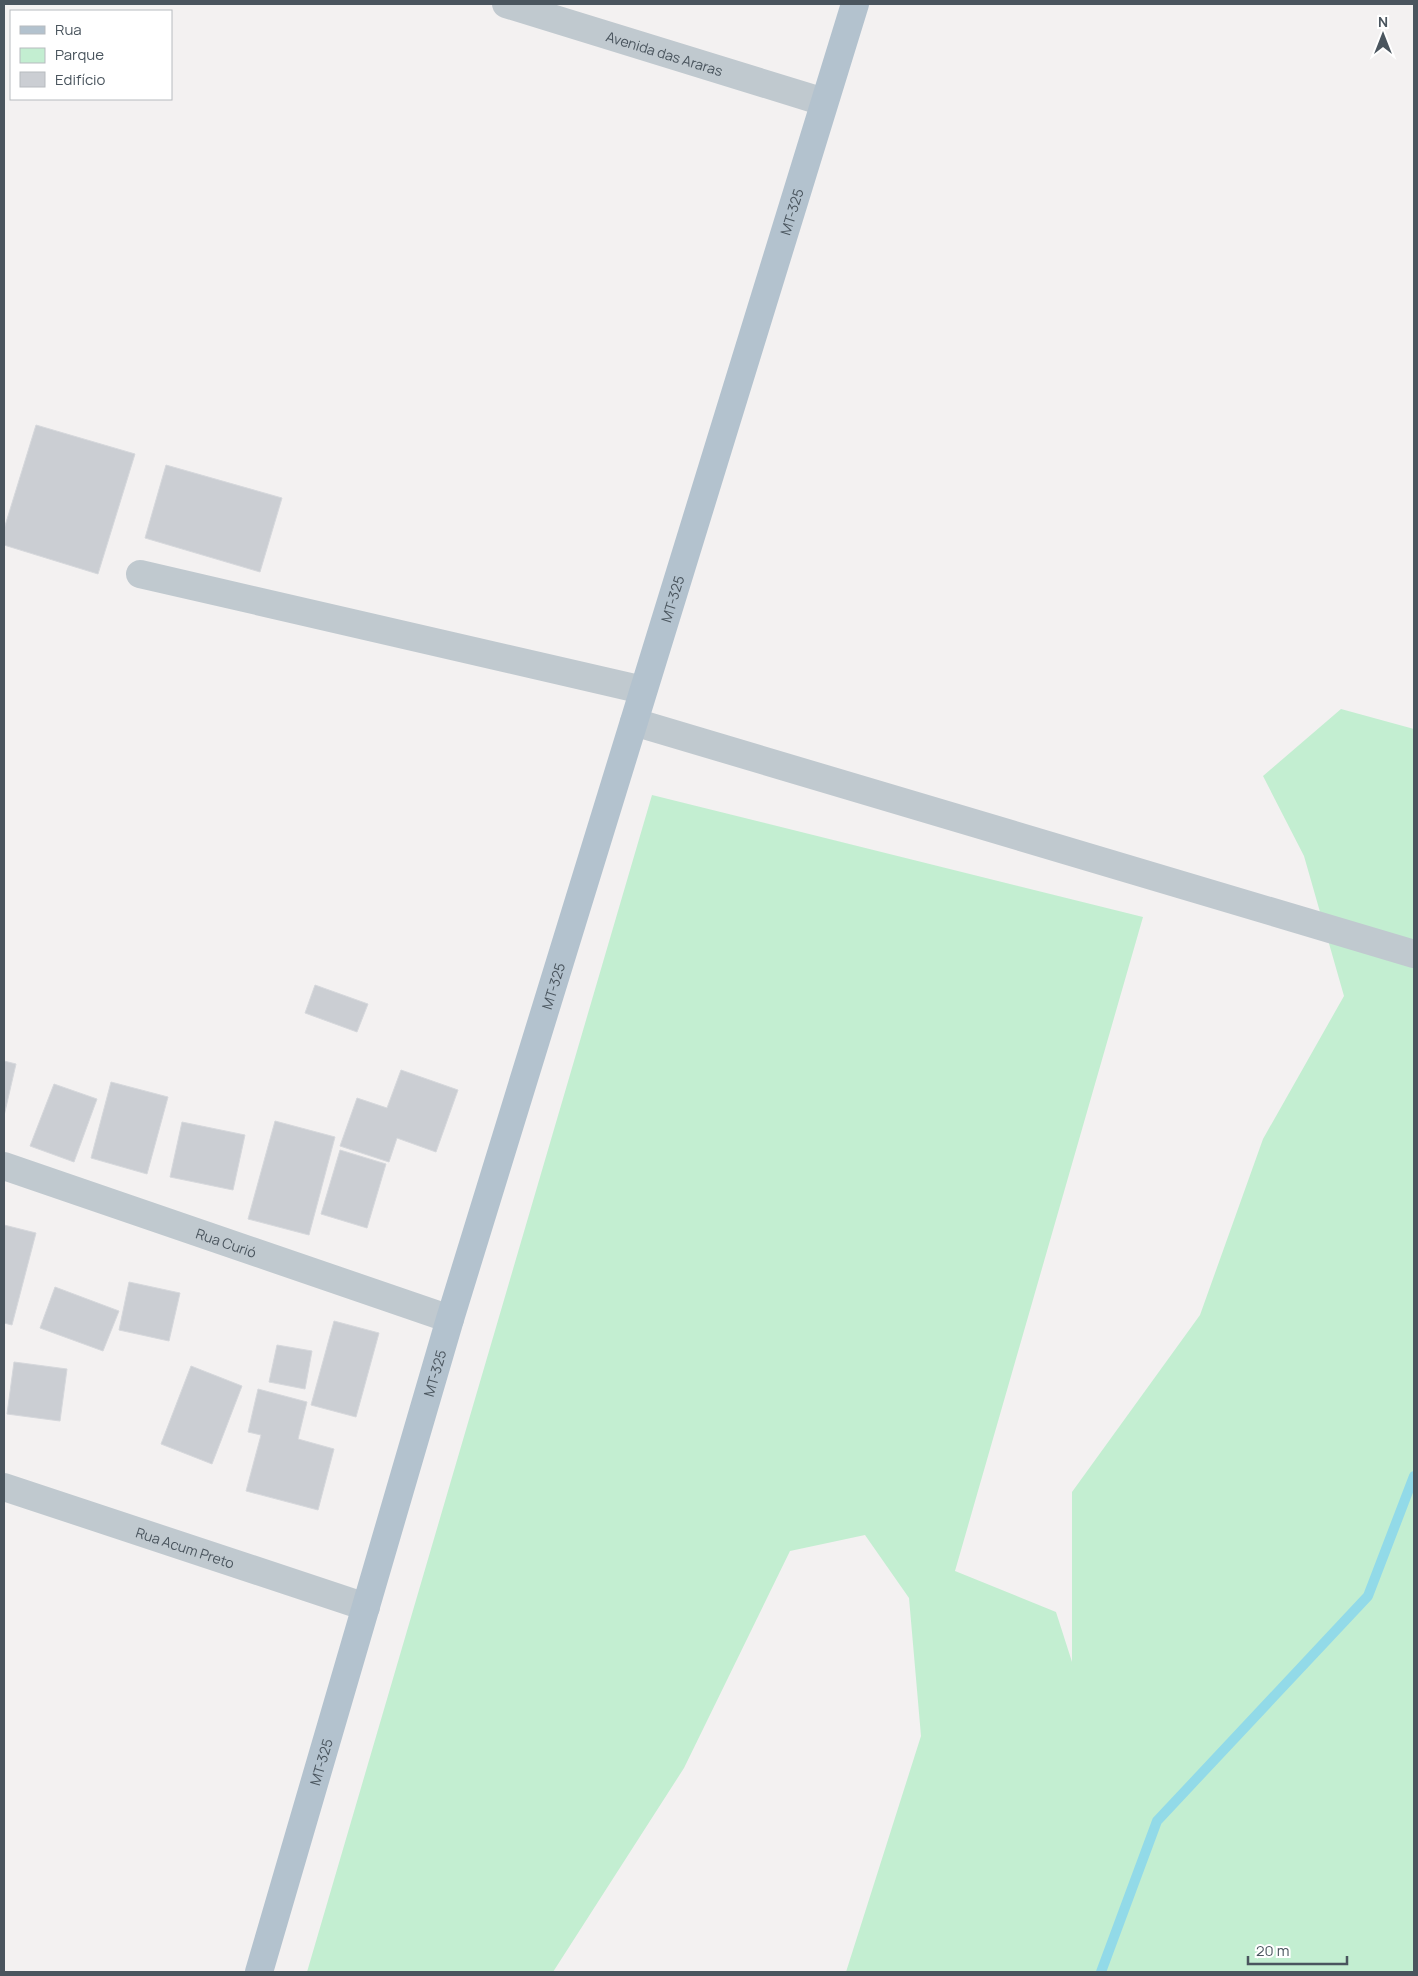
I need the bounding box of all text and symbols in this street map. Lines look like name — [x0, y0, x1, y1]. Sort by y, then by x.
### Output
legend — [10, 10, 172, 100]
north arrow — [1358, 10, 1408, 60]
text: N — [1378, 12, 1388, 31]
text: Rua — [55, 19, 82, 40]
street label: Avenida das Araras — [604, 26, 725, 80]
text: Parque — [55, 44, 104, 65]
text: Edifício — [55, 69, 106, 90]
street label: MT-325 — [775, 186, 807, 237]
street label: MT-325 — [656, 573, 688, 624]
street label: MT-325 — [536, 960, 569, 1011]
street label: Rua Curió — [194, 1223, 259, 1261]
street label: MT-325 — [418, 1347, 450, 1399]
street label: Rua Acum Preto — [134, 1522, 237, 1572]
street label: MT-325 — [305, 1736, 336, 1787]
scale bar — [1248, 1934, 1347, 1966]
text: 20 m — [1256, 1940, 1289, 1961]

